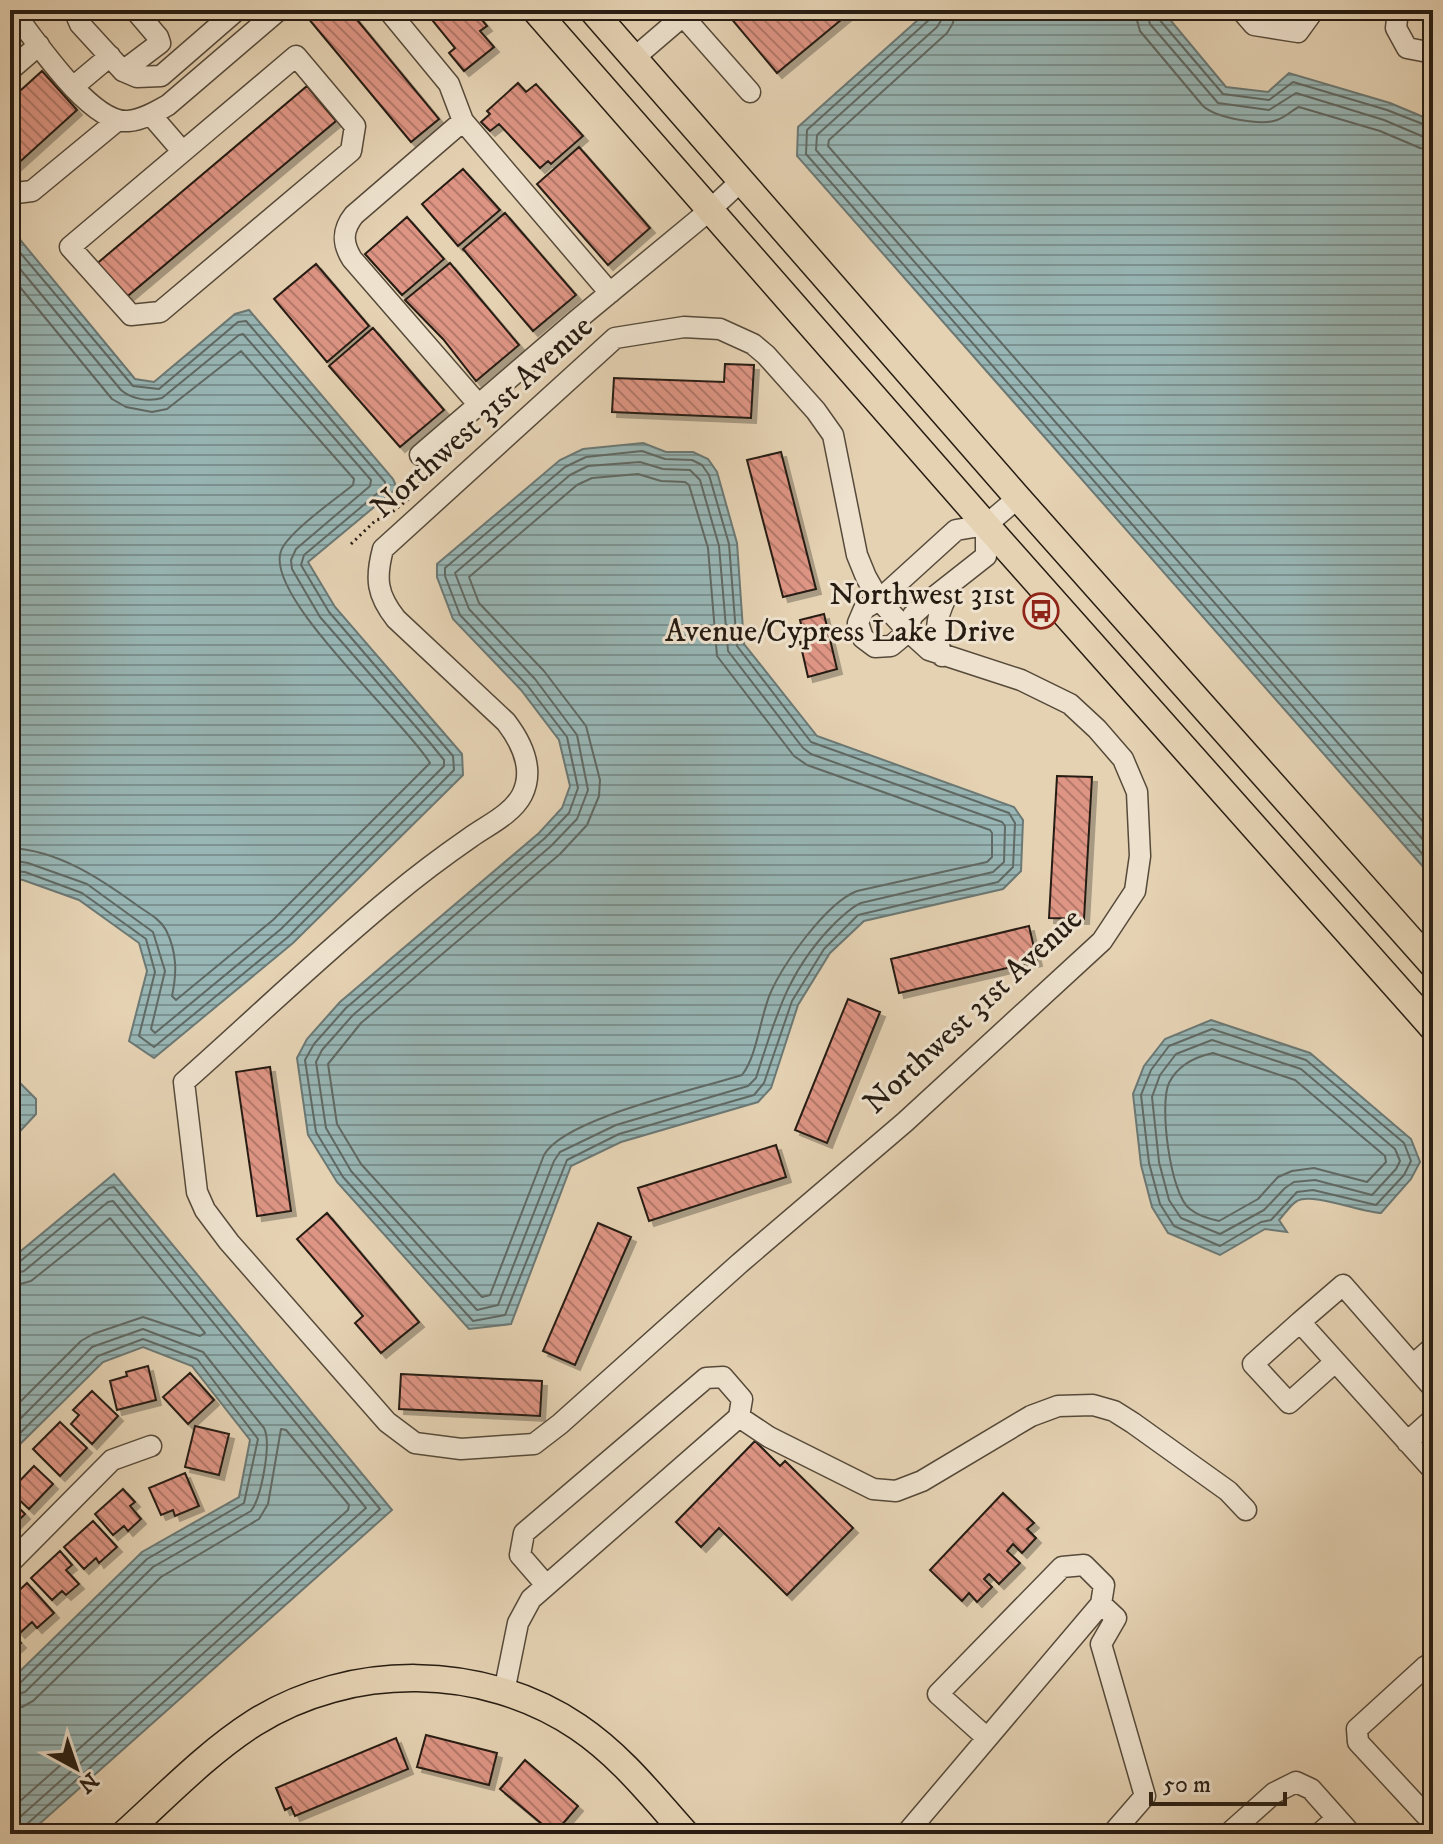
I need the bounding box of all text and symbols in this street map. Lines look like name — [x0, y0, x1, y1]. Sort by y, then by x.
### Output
street label: Northwest 31st Avenue — [363, 307, 602, 528]
place label: Northwest 31st Avenue/Cypress Lake Drive — [665, 575, 1015, 652]
bus stop icon: Northwest 31st Avenue/Cypress Lake Drive — [1022, 592, 1060, 630]
street label: Northwest 31st Avenue — [856, 900, 1091, 1123]
north arrow — [36, 1728, 116, 1808]
scale bar — [1151, 1756, 1285, 1806]
text: N — [72, 1766, 103, 1798]
text: 50 m — [1163, 1770, 1211, 1800]

